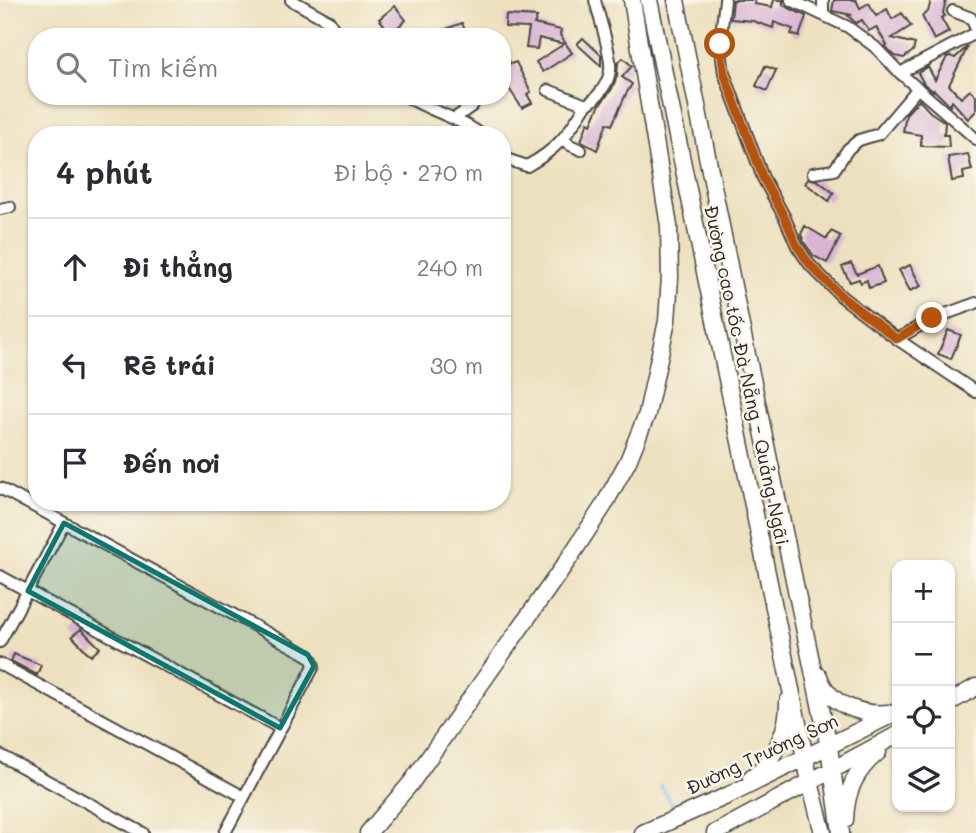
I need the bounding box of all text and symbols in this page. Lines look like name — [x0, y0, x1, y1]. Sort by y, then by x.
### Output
search box — [28, 28, 511, 105]
route start — [704, 28, 735, 59]
icon: search — [52, 48, 90, 86]
text: Tìm kiếm — [108, 50, 218, 84]
text: 4 phút — [56, 152, 153, 192]
text: Đi bộ · 270 m — [333, 157, 483, 187]
street label: Đường cao tốc Đà Nẵng - Quảng Ngãi — [699, 203, 796, 547]
icon: ahead — [56, 248, 94, 286]
text: Đi thẳng — [123, 250, 233, 284]
text: 240 m — [417, 252, 483, 282]
route end — [916, 302, 947, 333]
icon: left — [56, 346, 94, 384]
text: Rẽ trái — [123, 348, 216, 382]
text: 30 m — [430, 350, 483, 380]
icon: arrive — [56, 444, 94, 482]
text: Đến nơi — [123, 446, 221, 480]
map controls — [892, 560, 955, 812]
button: + — [892, 560, 955, 623]
button: − — [892, 623, 955, 686]
button: locate — [892, 686, 955, 749]
street label: Đường Trường Sơn — [682, 707, 842, 800]
button: layers — [892, 749, 955, 812]

